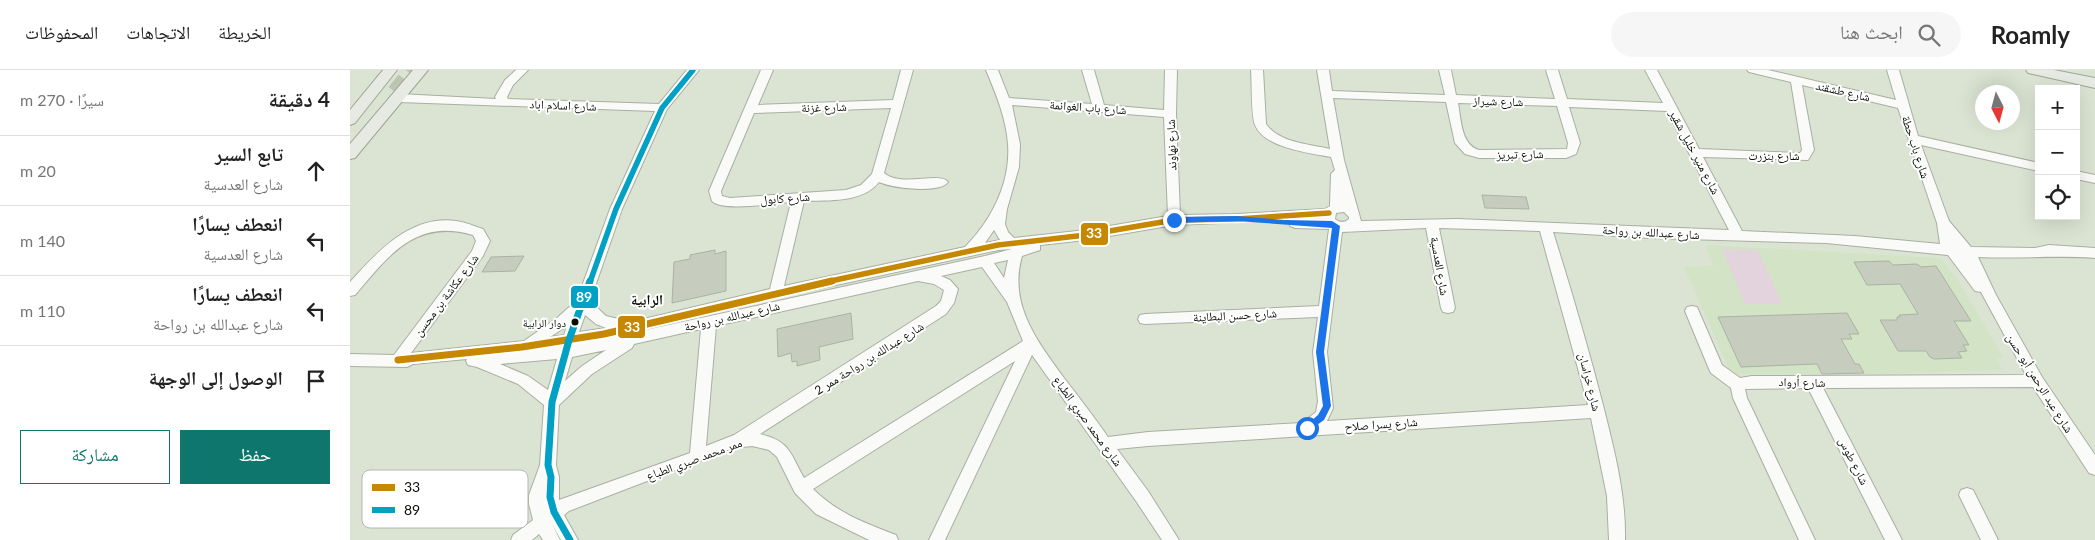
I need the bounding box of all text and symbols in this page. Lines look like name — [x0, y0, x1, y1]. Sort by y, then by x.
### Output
search box — [1611, 12, 1961, 57]
text: ابحث هنا — [1840, 20, 1903, 43]
text: Roamly — [1991, 20, 2070, 49]
text: المحفوظات — [25, 21, 98, 43]
text: الاتجاهات — [126, 21, 190, 43]
text: الخريطة — [218, 21, 271, 43]
icon: search — [1915, 21, 1943, 49]
street label: شارع طشقند — [1814, 77, 1872, 106]
north arrow — [1975, 85, 2020, 130]
map controls — [2035, 85, 2080, 220]
button: + — [2035, 85, 2080, 130]
text: 4 دقيقة — [269, 86, 330, 111]
text: سيرًا · 270 m — [20, 90, 104, 109]
street label: شارع شيراز — [1472, 93, 1524, 110]
street label: شارع اسلام اباد — [529, 96, 597, 115]
street label: شارع باب الغوانمة — [1049, 97, 1127, 118]
street label: شارع غزنة — [801, 99, 847, 116]
street label: شارع منير خليل شقير — [1665, 106, 1724, 198]
street label: شارع باب حطة — [1898, 114, 1933, 181]
street label: شارع نهاوند — [1163, 119, 1180, 171]
button: − — [2035, 130, 2080, 175]
text: تابع السير — [215, 142, 283, 165]
street label: شارع تبريز — [1495, 146, 1544, 163]
street label: شارع بنزرت — [1748, 148, 1800, 164]
icon: ahead — [302, 157, 330, 185]
text: 20 m — [20, 161, 56, 180]
text: شارع العدسية — [204, 174, 283, 193]
button: locate — [2035, 175, 2080, 220]
street label: شارع كابول — [760, 189, 811, 208]
route end — [1163, 209, 1186, 232]
text: انعطف يسارًا — [192, 212, 283, 235]
line badge: 33 — [1080, 222, 1109, 246]
street label: شارع عبدالله بن رواحة — [1602, 222, 1700, 243]
text: 33 — [1086, 224, 1102, 241]
icon: left — [302, 227, 330, 255]
text: 140 m — [20, 231, 65, 250]
street label: شارع العدسية — [1426, 235, 1453, 297]
text: شارع العدسية — [204, 244, 283, 263]
street label: شارع عكاشة بن محسن — [410, 251, 483, 340]
text: انعطف يسارًا — [192, 282, 283, 305]
line badge: 89 — [570, 285, 599, 309]
text: 89 — [576, 288, 592, 305]
district label: الرابية — [631, 291, 663, 308]
icon: left — [302, 297, 330, 325]
street label: شارع عبدالله بن رواحة — [683, 298, 782, 335]
text: 110 m — [20, 301, 65, 320]
street label: شارع حسن البطاينة — [1193, 305, 1278, 326]
text: شارع عبدالله بن رواحة — [153, 314, 283, 333]
line badge: 33 — [617, 315, 646, 339]
place label: دوار الرابية — [523, 316, 566, 329]
marker: دوار الرابية — [570, 317, 580, 327]
text: 33 — [624, 318, 640, 335]
street label: شارع عبدالله بن رواحة ممر 2 — [812, 318, 927, 399]
street label: شارع عبد الرحمن أبو حسن — [2002, 330, 2077, 436]
street label: شارع خراسان — [1575, 351, 1604, 413]
text: الوصول إلى الوجهة — [149, 366, 283, 389]
icon: arrive — [302, 367, 330, 395]
street label: شارع محمد صبري الطباع — [1048, 373, 1126, 471]
street label: شارع أرواد — [1778, 374, 1826, 391]
street label: شارع يسرا صلاح — [1344, 414, 1418, 435]
route start — [1296, 417, 1319, 440]
button: مشاركة — [20, 430, 170, 484]
button: حفظ — [180, 430, 330, 484]
street label: ممر محمد صبري الطباع — [644, 435, 745, 486]
street label: شارع طوس — [1835, 435, 1872, 488]
legend — [362, 470, 528, 528]
text: 33 — [404, 478, 420, 495]
text: 89 — [404, 501, 420, 518]

